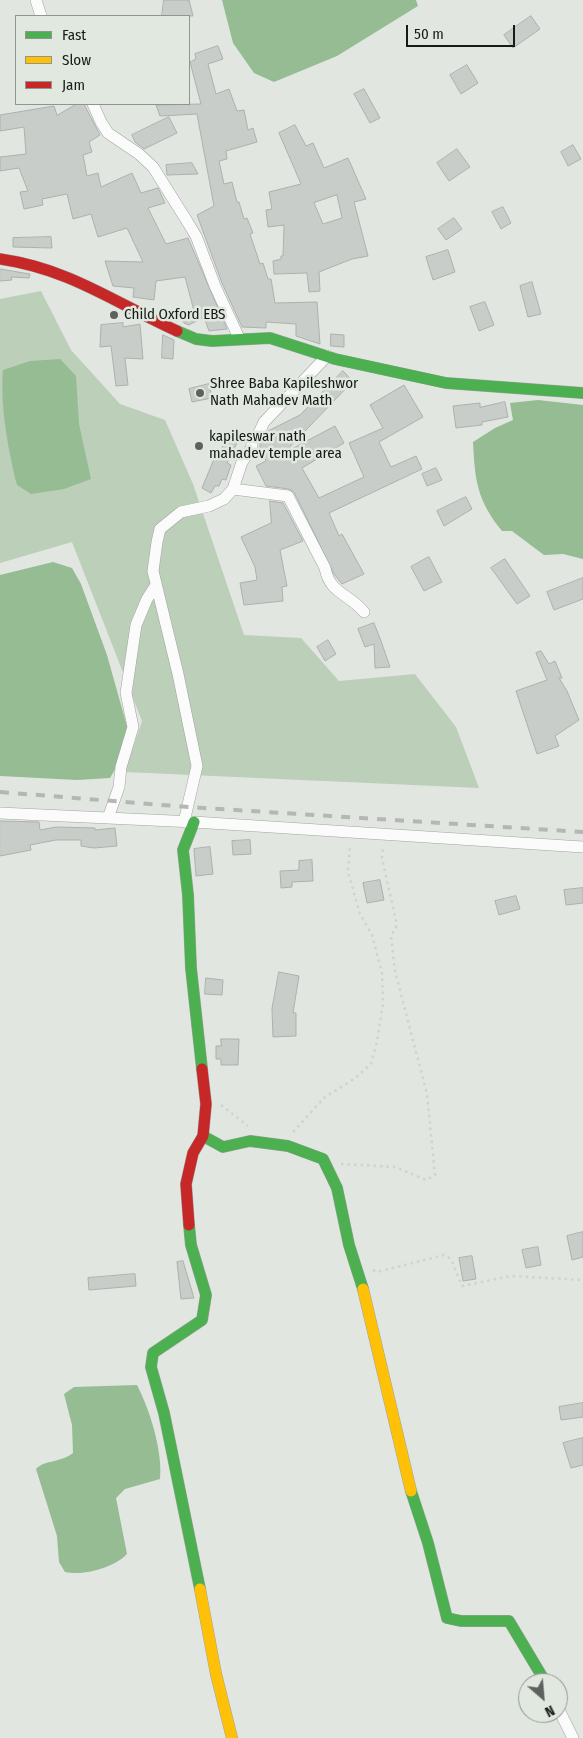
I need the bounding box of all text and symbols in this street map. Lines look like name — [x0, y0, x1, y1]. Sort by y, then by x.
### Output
legend — [15, 15, 190, 105]
scale bar — [408, 15, 517, 47]
text: 50 m — [414, 25, 444, 43]
text: Fast — [62, 26, 86, 44]
text: Slow — [62, 51, 91, 69]
text: Jam — [62, 76, 85, 94]
place label: Child Oxford EBS — [124, 306, 226, 324]
marker: Child Oxford EBS — [108, 309, 120, 321]
place label: Shree Baba Kapileshwor Nath Mahadev Math — [210, 375, 358, 410]
marker: Shree Baba Kapileshwor Nath Mahadev Math — [194, 387, 206, 399]
place label: kapileswar nath mahadev temple area — [209, 428, 342, 463]
marker: kapileswar nath mahadev temple area — [193, 440, 205, 452]
north arrow — [518, 1673, 568, 1723]
text: N — [542, 1701, 557, 1720]

